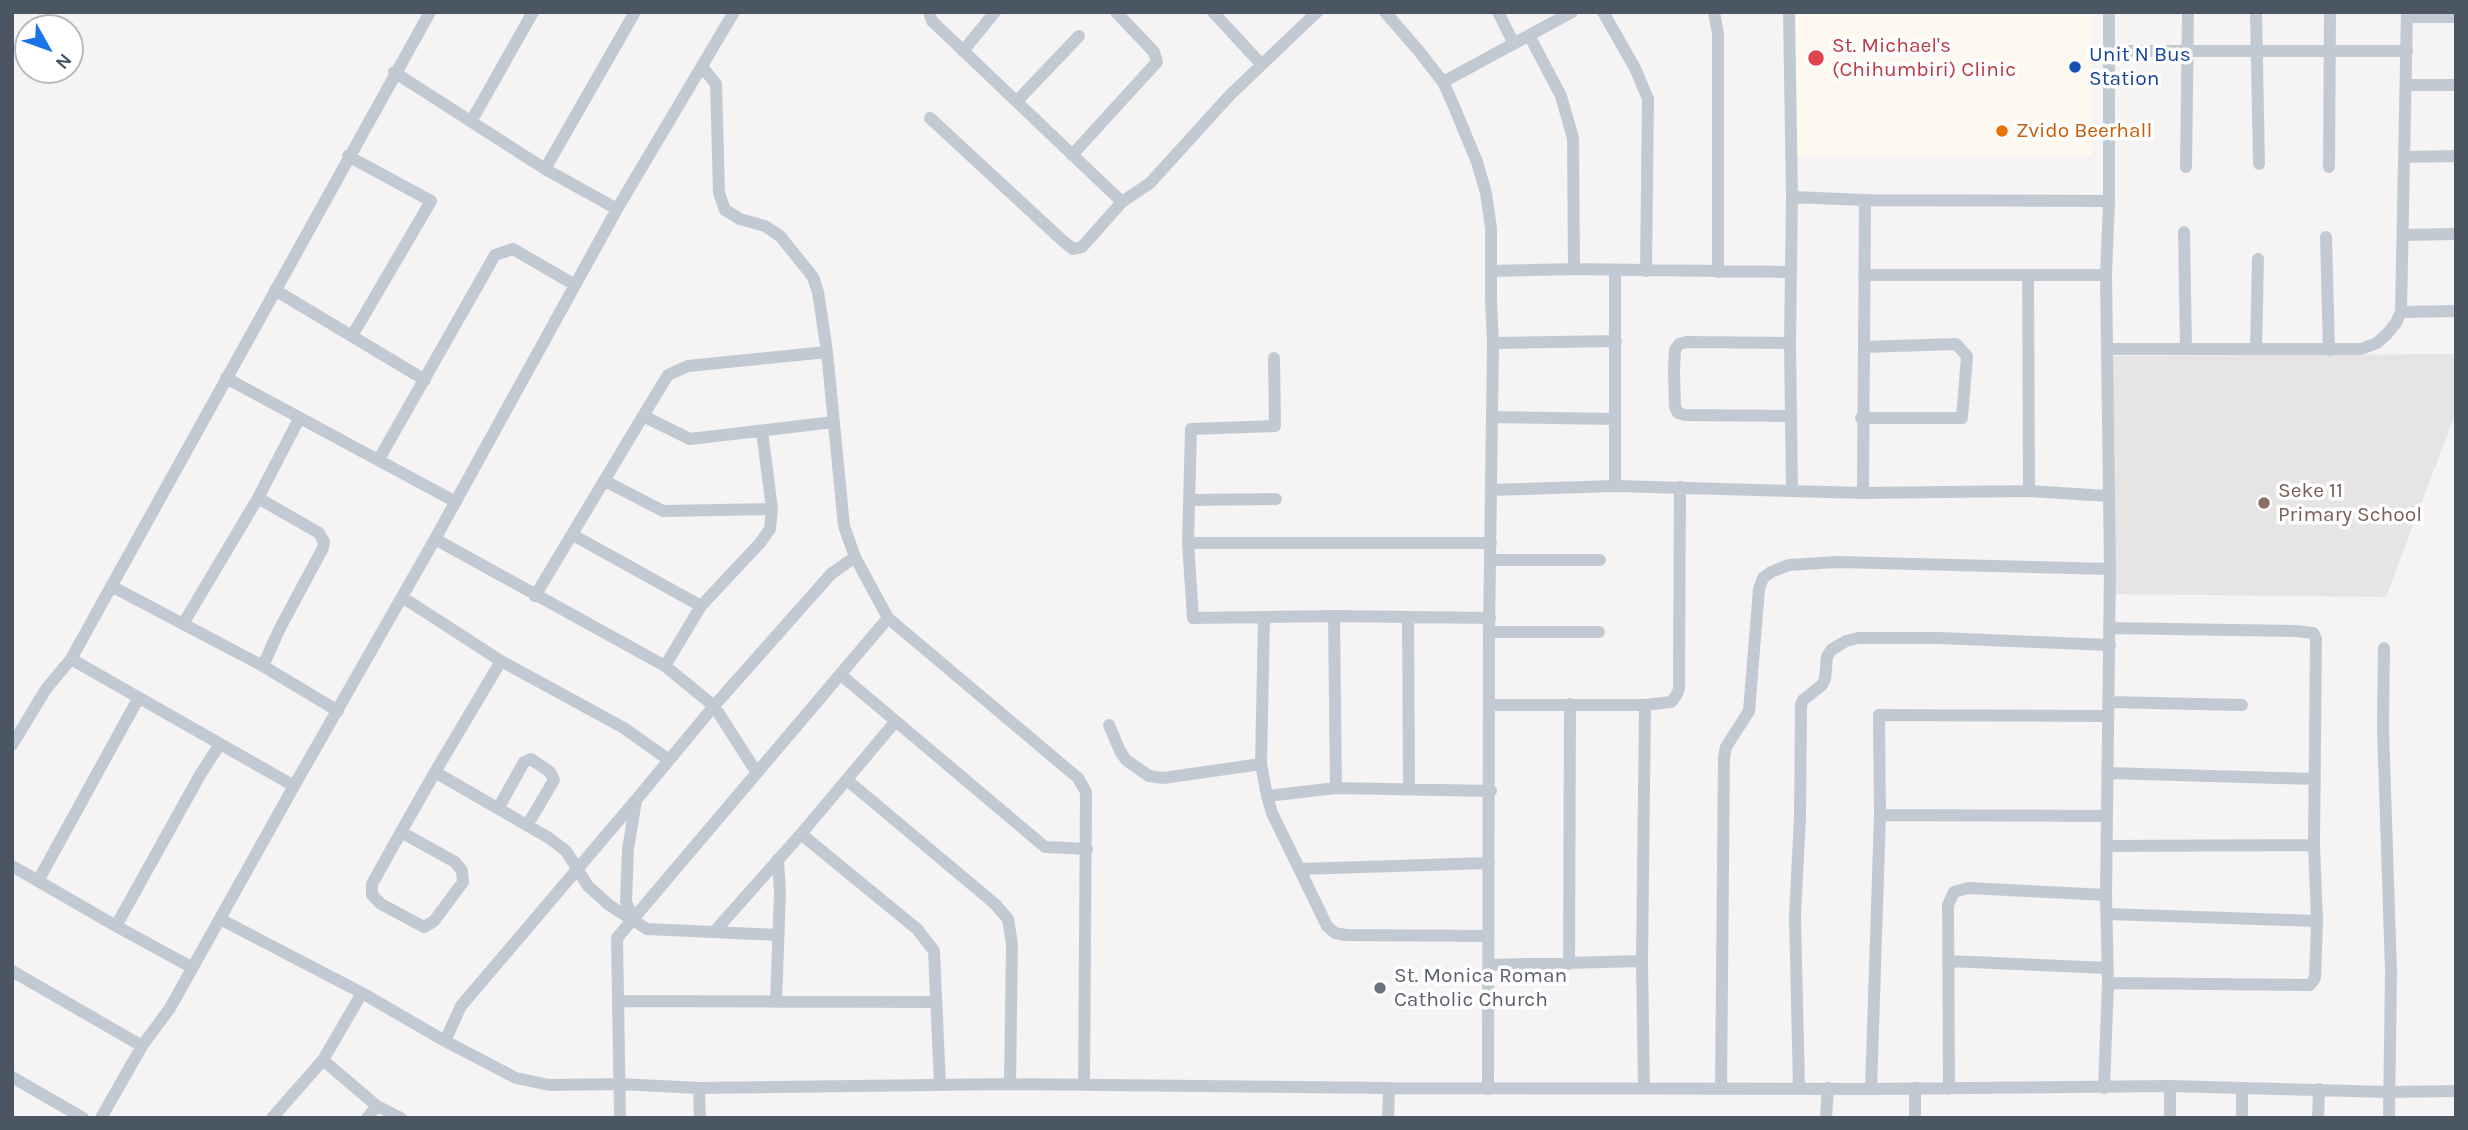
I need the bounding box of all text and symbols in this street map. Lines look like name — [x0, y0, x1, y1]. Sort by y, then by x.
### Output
north arrow — [14, 14, 84, 84]
place label: St. Michael's (Chihumbiri) Clinic — [1832, 33, 2016, 83]
place label: Unit N Bus Station — [2089, 42, 2191, 92]
marker: St. Michael's (Chihumbiri) Clinic — [1806, 48, 1826, 68]
text: N — [51, 49, 76, 74]
marker: Unit N Bus Station — [2067, 59, 2083, 75]
place label: Zvido Beerhall — [2016, 118, 2152, 144]
marker: Zvido Beerhall — [1994, 123, 2010, 139]
place label: Seke 11 Primary School — [2278, 478, 2422, 528]
marker: Seke 11 Primary School — [2256, 495, 2272, 511]
place label: St. Monica Roman Catholic Church — [1394, 963, 1567, 1013]
marker: St. Monica Roman Catholic Church — [1372, 980, 1388, 996]

